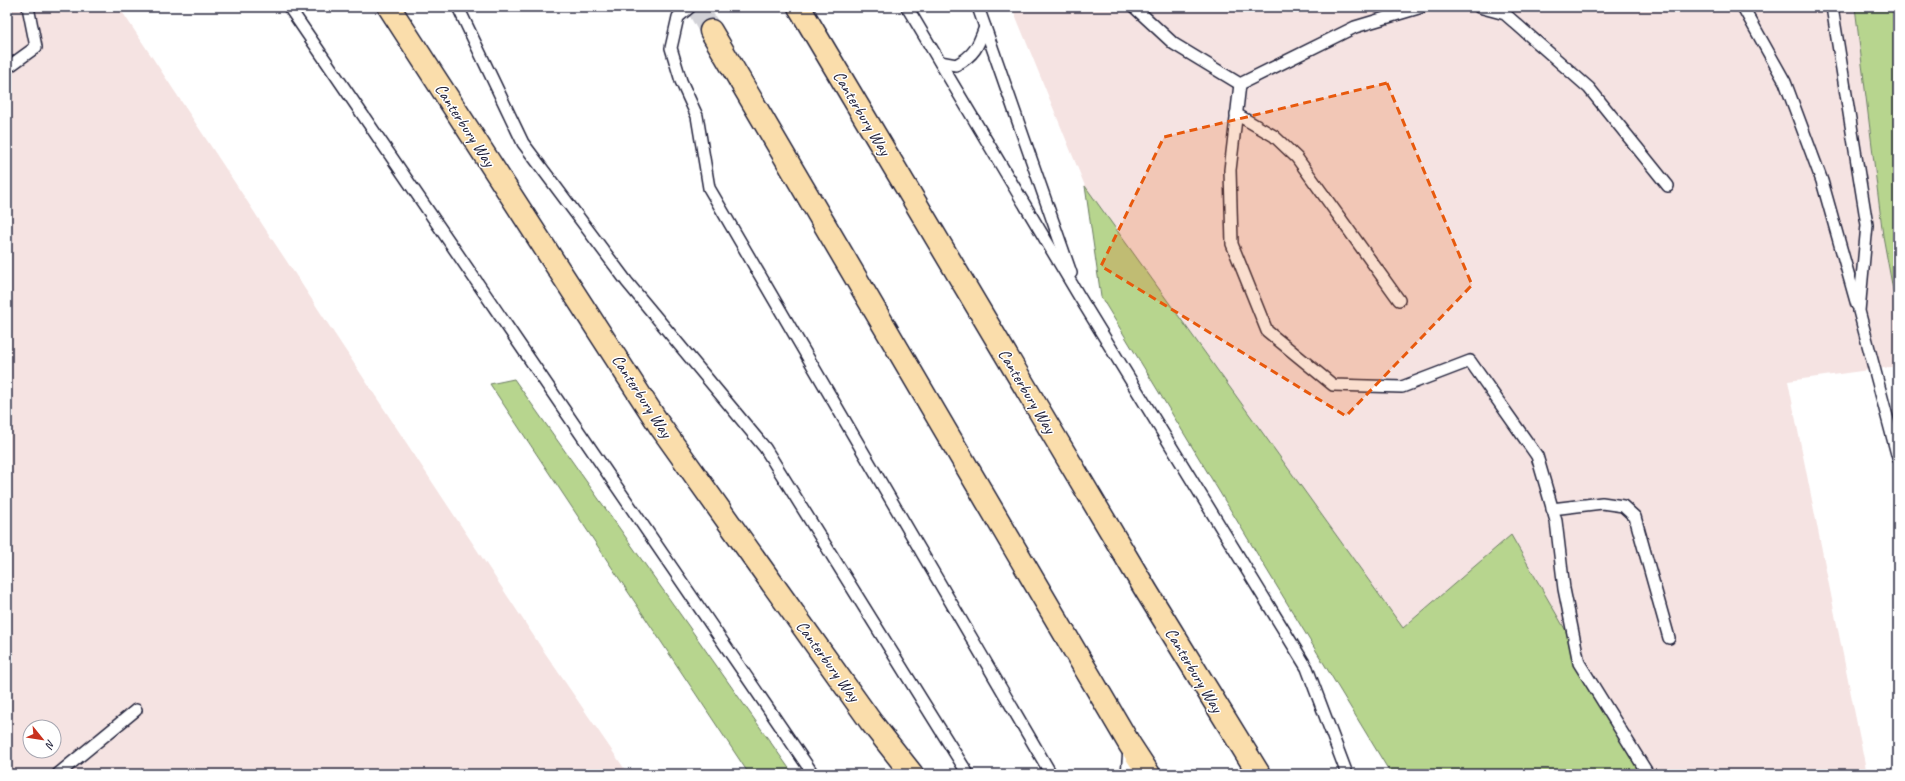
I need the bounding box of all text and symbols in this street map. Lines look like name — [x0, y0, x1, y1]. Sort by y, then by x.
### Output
street label: Canterbury Way — [828, 67, 896, 160]
street label: Canterbury Way — [430, 79, 500, 172]
street label: Canterbury Way — [993, 345, 1061, 438]
street label: Canterbury Way — [607, 350, 677, 443]
street label: Canterbury Way — [792, 616, 865, 707]
street label: Canterbury Way — [1160, 624, 1228, 717]
north arrow — [22, 719, 62, 759]
text: N — [42, 738, 58, 752]

